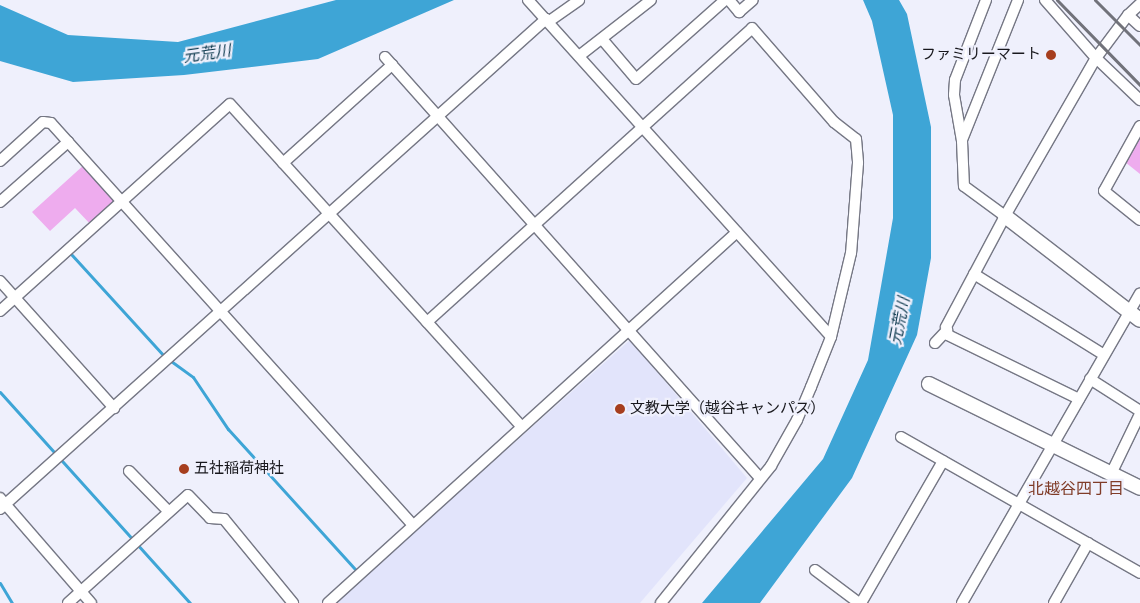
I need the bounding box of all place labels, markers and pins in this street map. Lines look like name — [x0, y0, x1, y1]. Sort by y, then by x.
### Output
place label: ファミリーマート — [921, 46, 1041, 64]
marker: ファミリーマート — [1045, 49, 1057, 61]
place label: 文教大学（越谷キャンパス） — [630, 400, 825, 418]
marker: 文教大学（越谷キャンパス） — [614, 403, 626, 415]
place label: 五社稲荷神社 — [194, 460, 284, 478]
marker: 五社稲荷神社 — [178, 463, 190, 475]

